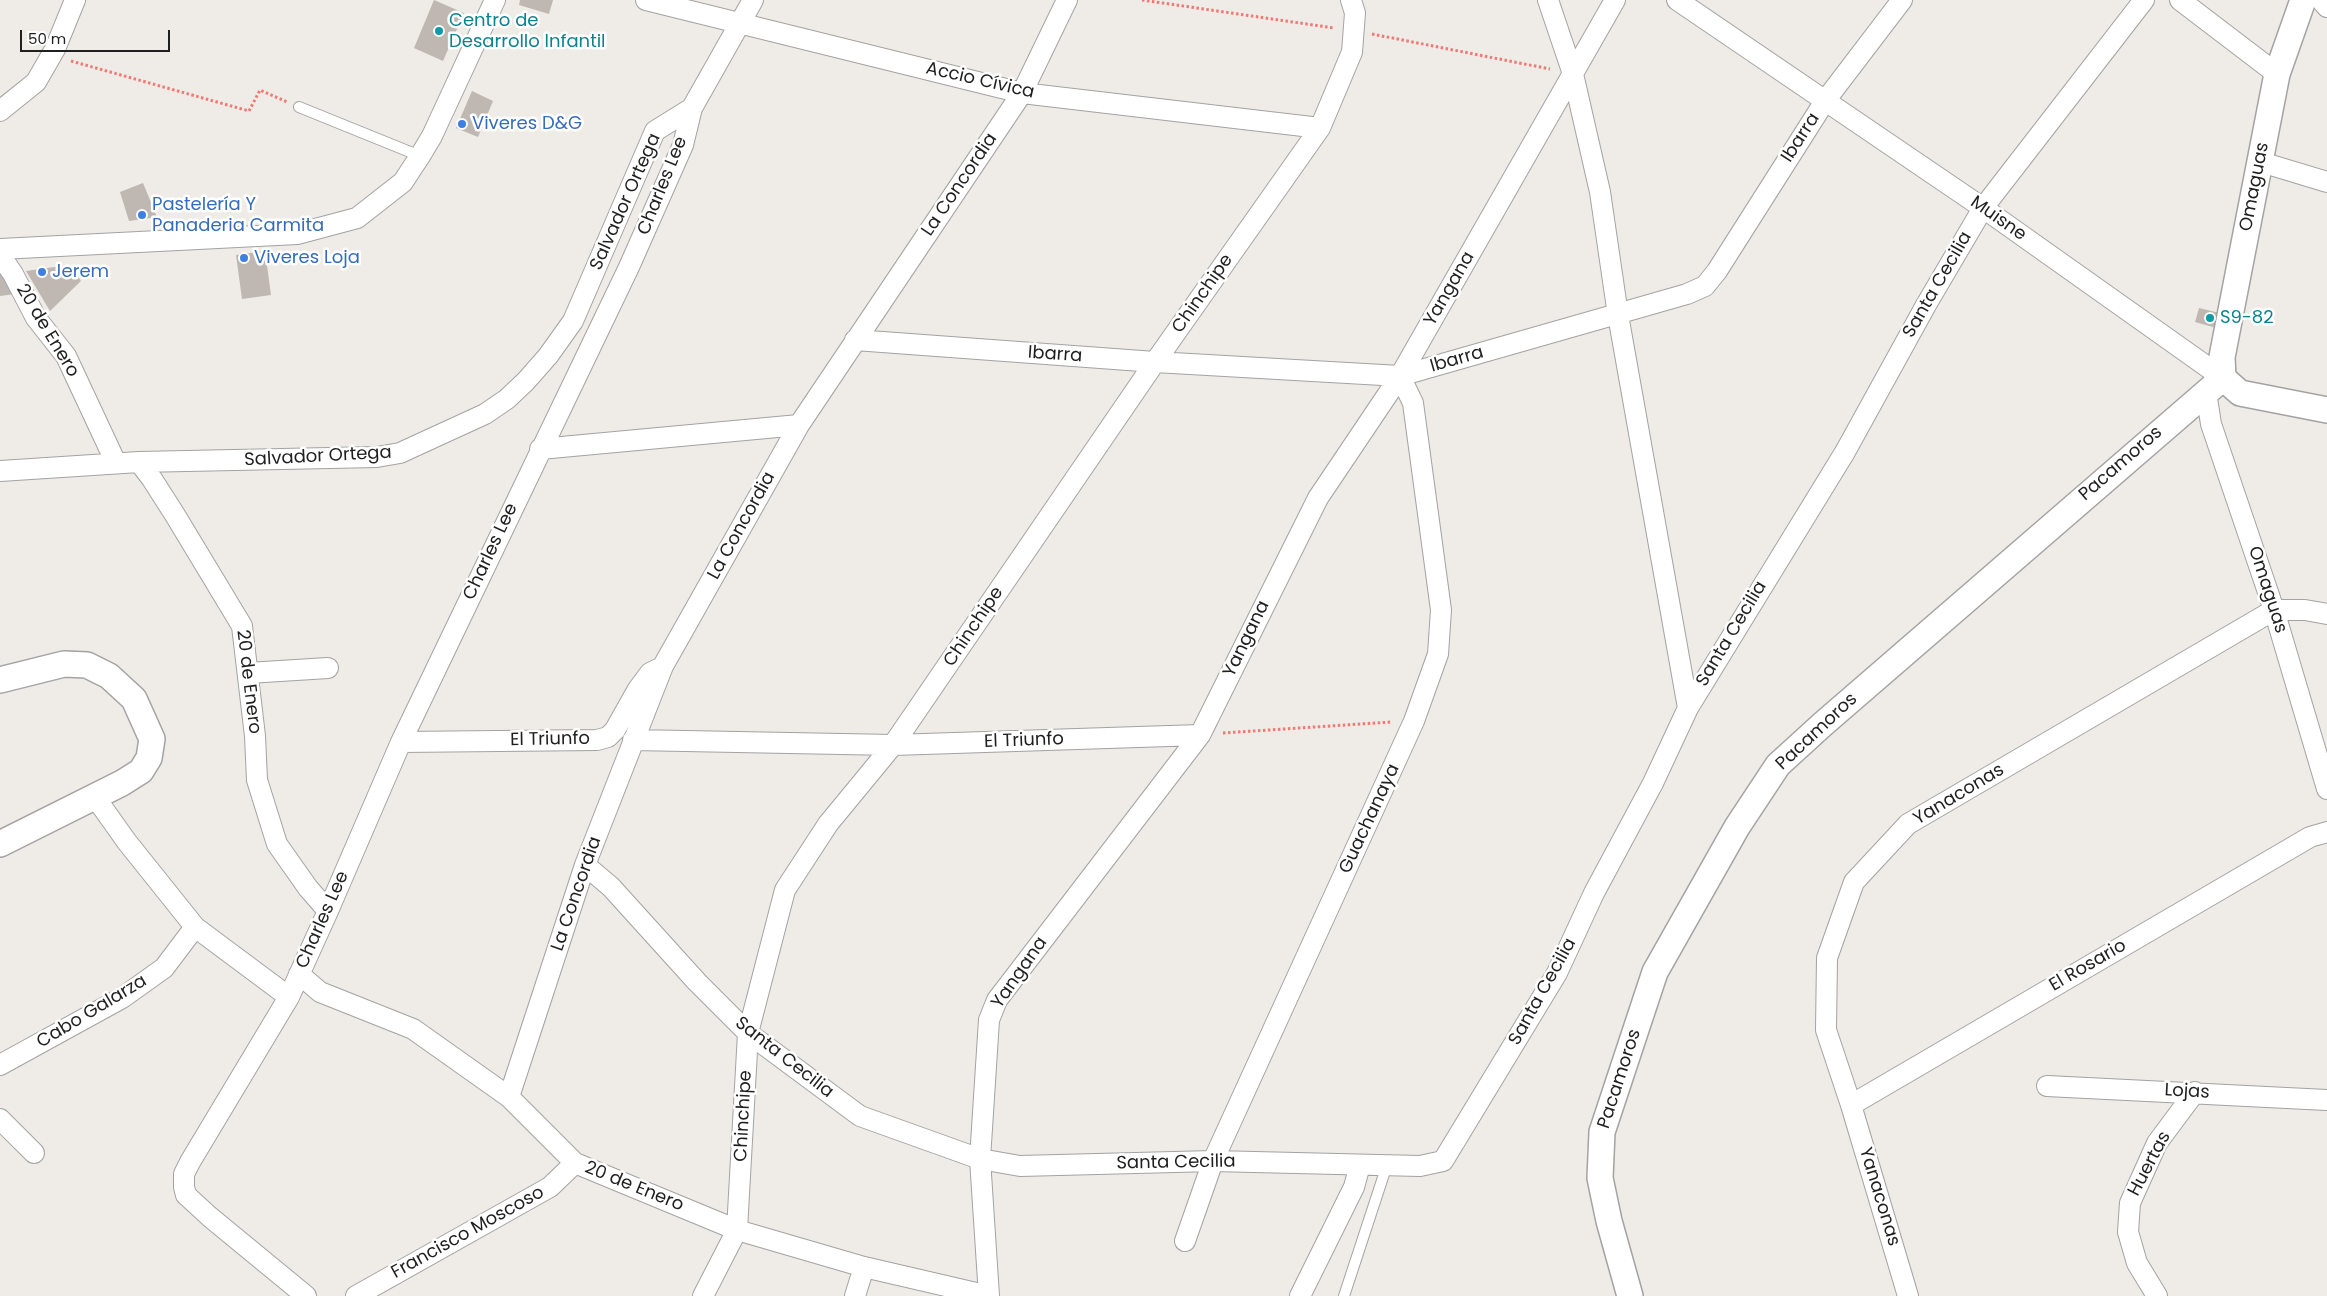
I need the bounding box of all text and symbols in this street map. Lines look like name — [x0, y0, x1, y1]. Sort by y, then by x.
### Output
place label: Centro de Desarrollo Infantil — [449, 10, 606, 52]
scale bar — [22, 20, 172, 52]
marker: Centro de Desarrollo Infantil — [433, 25, 445, 37]
text: 50 m — [28, 28, 66, 49]
street label: Accio Cívica — [924, 58, 1036, 104]
street label: Ibarra — [1777, 109, 1825, 167]
place label: Viveres D&G — [472, 113, 582, 135]
marker: Viveres D&G — [456, 118, 468, 130]
street label: La Concordia — [918, 129, 1002, 241]
street label: Salvador Ortega — [586, 130, 666, 274]
street label: Charles Lee — [633, 134, 693, 238]
street label: Omaguas — [2236, 141, 2274, 233]
street label: Muisne — [1966, 192, 2030, 246]
place label: Pastelería Y Panaderia Carmita — [152, 194, 324, 236]
marker: Pastelería Y Panaderia Carmita — [136, 209, 148, 221]
street label: Santa Cecilia — [1899, 228, 1977, 342]
place label: Viveres Loja — [254, 247, 360, 269]
street label: Yangana — [1420, 248, 1480, 330]
street label: Chinchipe — [1168, 250, 1238, 338]
marker: Viveres Loja — [238, 252, 250, 264]
place label: Jerem — [52, 261, 109, 283]
marker: Jerem — [36, 266, 48, 278]
street label: 20 de Enero — [11, 281, 83, 381]
place label: S9-82 — [2220, 307, 2274, 329]
marker: S9-82 — [2204, 312, 2216, 324]
street label: Ibarra — [1027, 342, 1083, 368]
street label: Ibarra — [1428, 342, 1486, 378]
street label: Pacamoros — [2075, 422, 2167, 506]
street label: Salvador Ortega — [244, 442, 392, 472]
street label: La Concordia — [704, 468, 780, 584]
street label: Charles Lee — [459, 500, 523, 604]
street label: Omaguas — [2243, 544, 2291, 636]
street label: Santa Cecilia — [1692, 577, 1772, 691]
street label: Chinchipe — [939, 583, 1009, 671]
street label: Yangana — [1219, 597, 1275, 681]
street label: 20 de Enero — [231, 629, 265, 735]
street label: Pacamoros — [1772, 689, 1862, 775]
street label: El Triunfo — [510, 729, 590, 751]
street label: El Triunfo — [984, 729, 1064, 753]
street label: Yanaconas — [1910, 760, 2008, 830]
street label: Guachanaya — [1335, 761, 1405, 877]
street label: La Concordia — [547, 834, 607, 954]
street label: Charles Lee — [292, 868, 354, 972]
street label: Yangana — [988, 933, 1052, 1013]
street label: Santa Cecilia — [1505, 935, 1581, 1049]
street label: El Rosario — [2046, 935, 2130, 997]
street label: Cabo Galarza — [33, 971, 151, 1053]
street label: Santa Cecilia — [730, 1013, 838, 1103]
street label: Pacamoros — [1594, 1027, 1646, 1131]
street label: Chinchipe — [731, 1070, 757, 1162]
street label: Lojas — [2164, 1080, 2210, 1104]
street label: Huertas — [2124, 1128, 2176, 1200]
street label: Yanaconas — [1854, 1145, 1904, 1249]
street label: Santa Cecilia — [1116, 1151, 1236, 1175]
street label: 20 de Enero — [581, 1157, 687, 1217]
street label: Francisco Moscoso — [388, 1182, 548, 1284]

